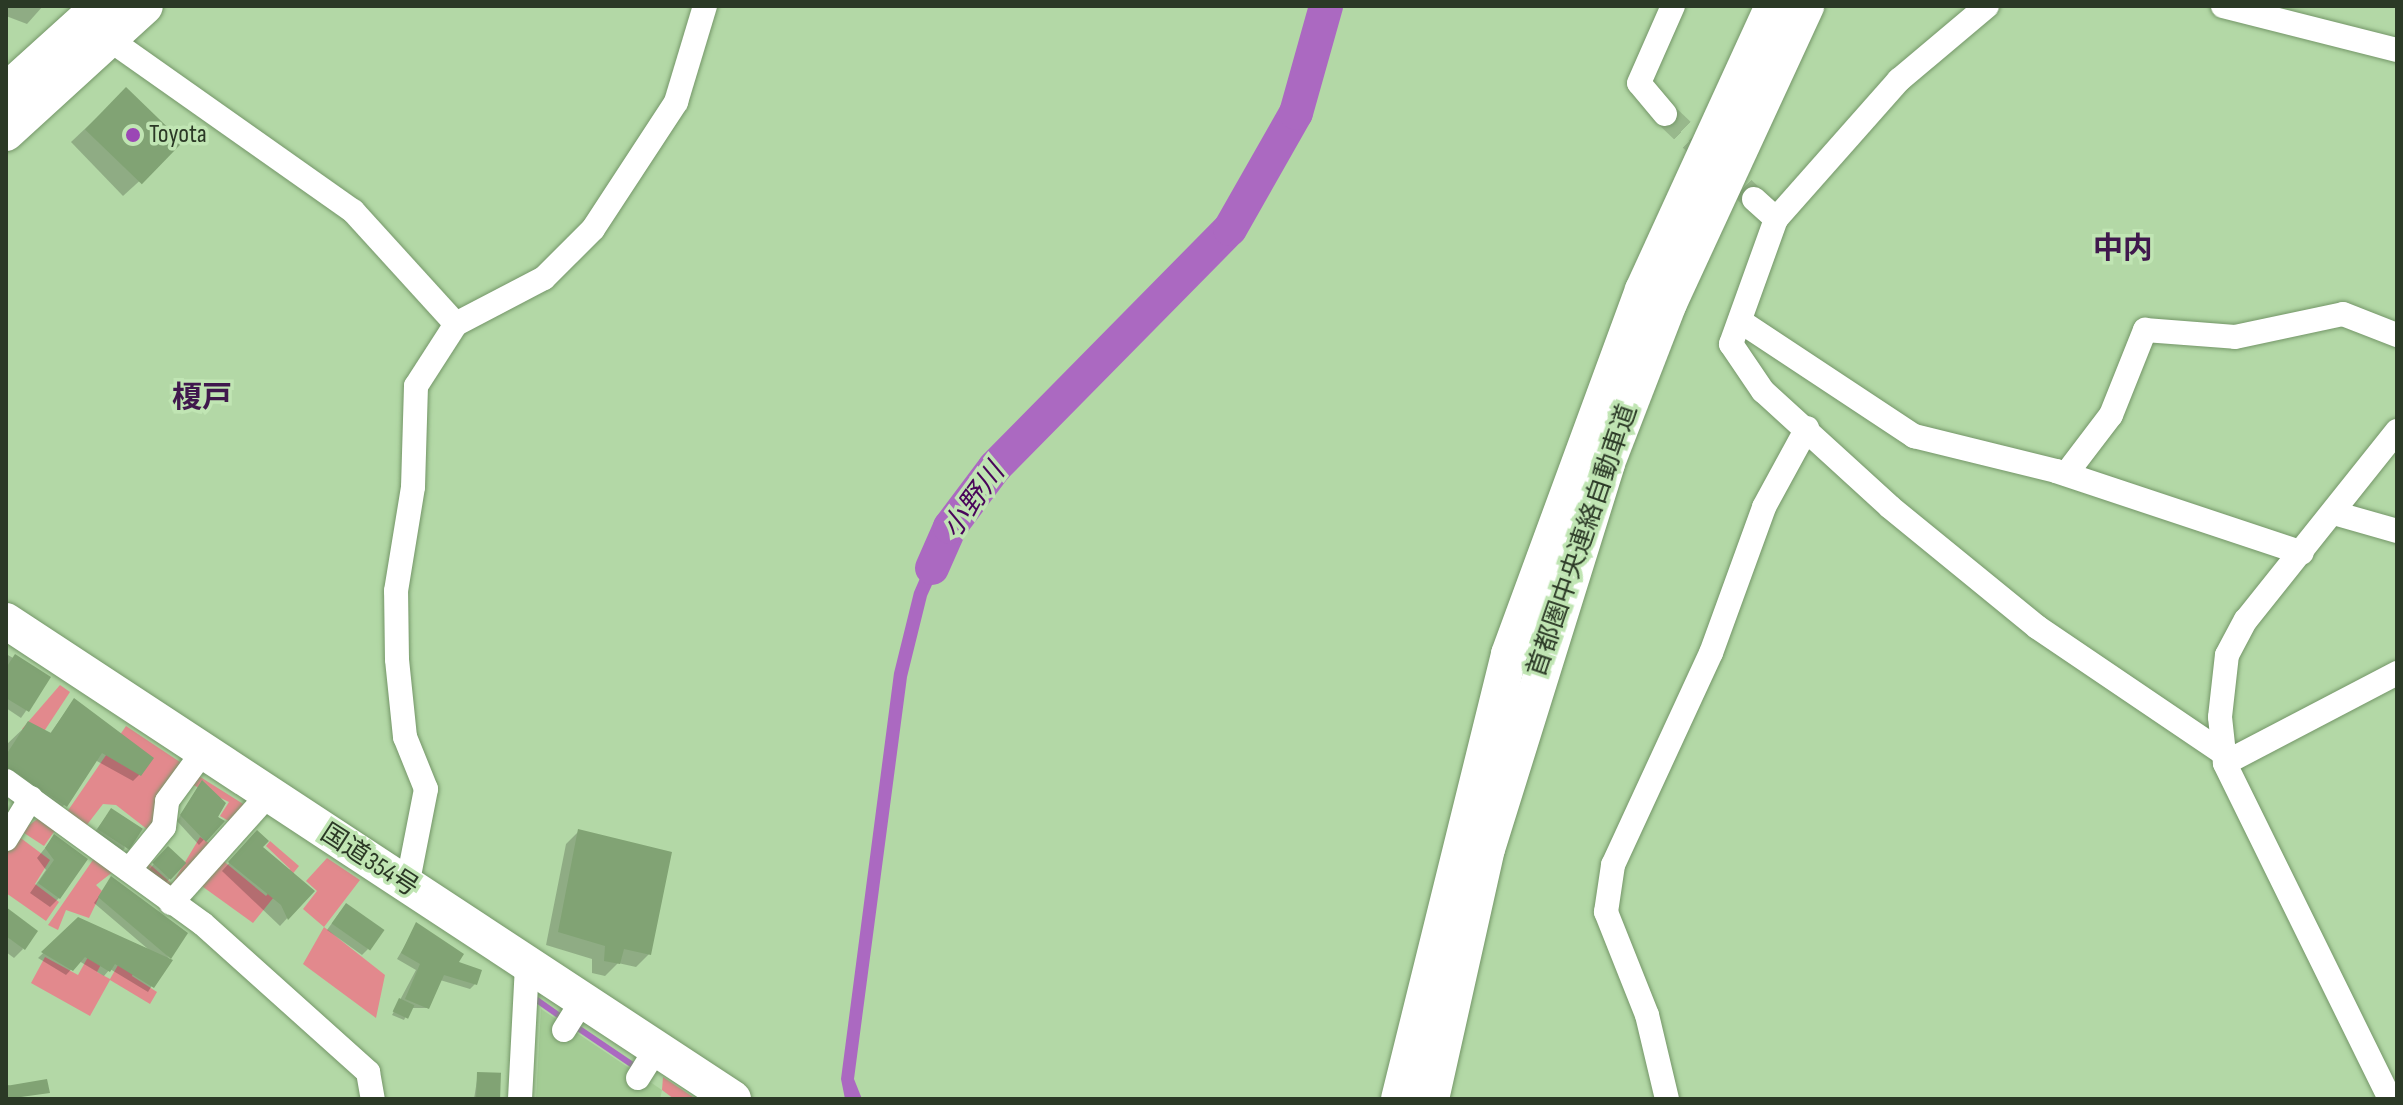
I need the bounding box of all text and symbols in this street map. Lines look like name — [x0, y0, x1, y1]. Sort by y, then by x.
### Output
place label: Toyota — [149, 119, 207, 151]
marker: Toyota — [124, 126, 142, 144]
district label: 中内 — [2093, 231, 2153, 267]
district label: 榎戸 — [172, 380, 232, 416]
street label: 首都圏中央連絡自動車道 — [1522, 401, 1644, 681]
water label: 小野川 — [936, 457, 1012, 545]
street label: 国道354号 — [314, 818, 424, 904]

